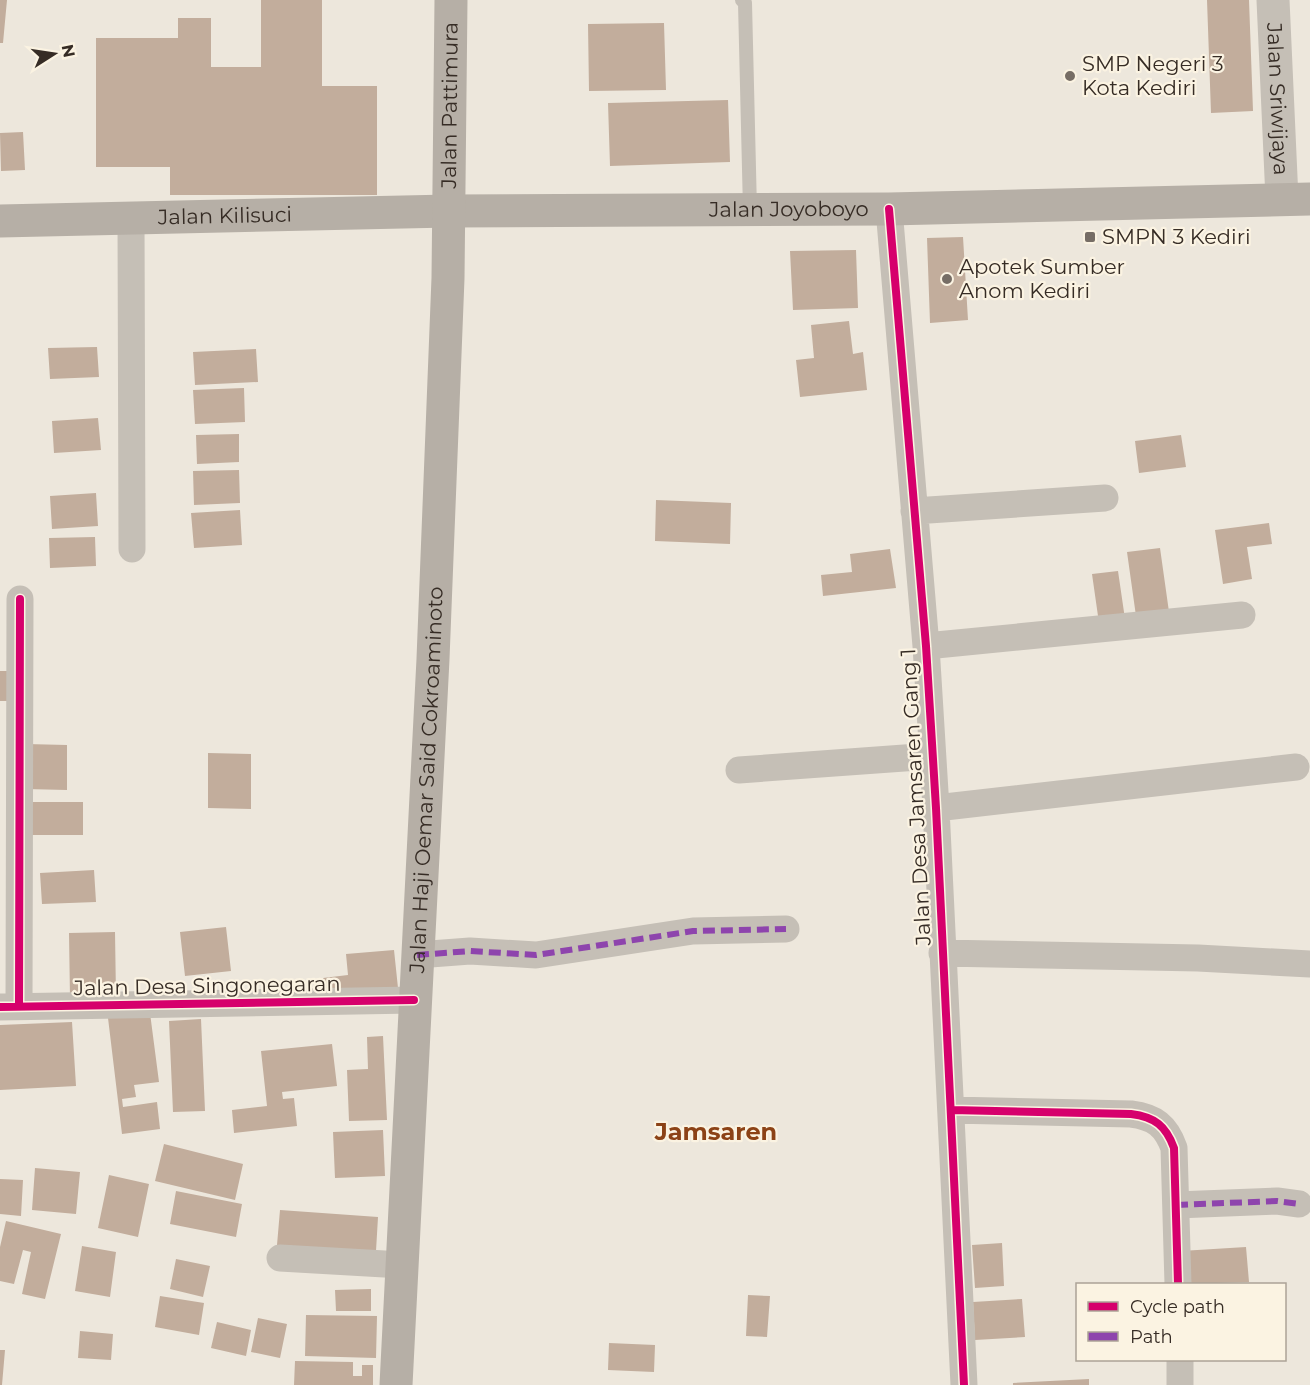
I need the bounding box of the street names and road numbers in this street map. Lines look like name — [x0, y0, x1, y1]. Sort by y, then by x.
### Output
street label: Jalan Sriwijaya — [1262, 21, 1294, 176]
street label: Jalan Pattimura — [436, 22, 463, 190]
street label: Jalan Joyoboyo — [708, 196, 869, 222]
street label: Jalan Kilisuci — [157, 201, 292, 230]
street label: Jalan Haji Oemar Said Cokroaminoto — [404, 586, 448, 975]
street label: Jalan Desa Jamsaren Gang 1 — [895, 648, 936, 947]
street label: Jalan Desa Singonegaran — [72, 971, 341, 1000]

